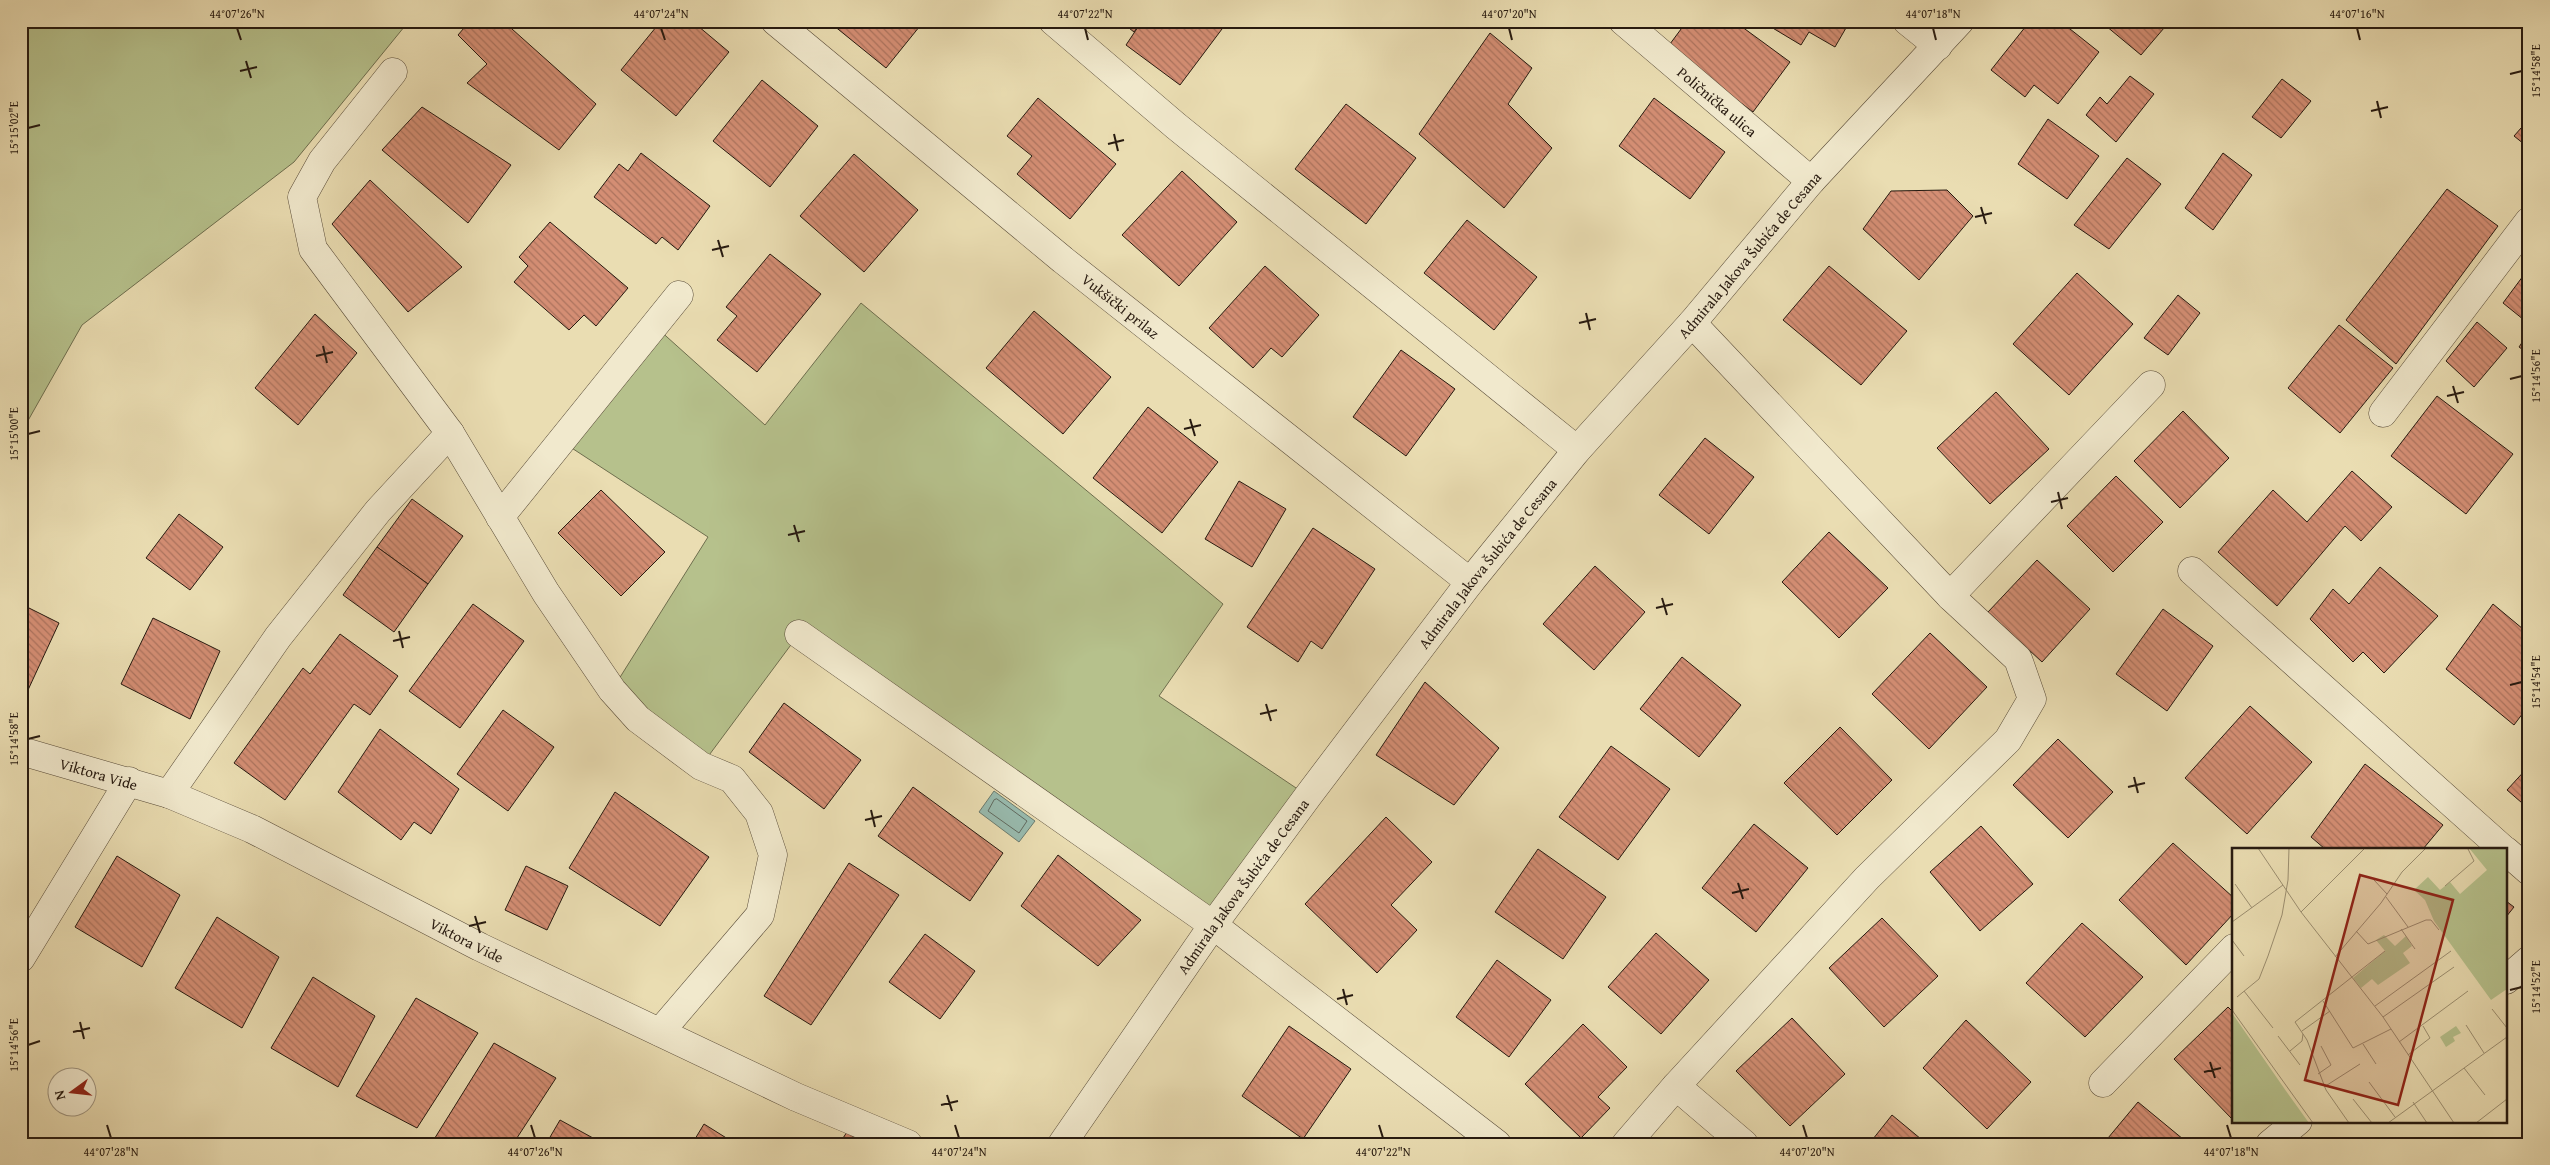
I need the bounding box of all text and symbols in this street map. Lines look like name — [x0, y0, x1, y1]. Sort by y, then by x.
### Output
text: 44°07'26"N — [209, 5, 265, 22]
text: 44°07'24"N — [633, 5, 689, 22]
text: 44°07'22"N — [1057, 5, 1113, 22]
text: 44°07'20"N — [1481, 5, 1537, 22]
text: 44°07'18"N — [1905, 5, 1961, 22]
text: 44°07'16"N — [2329, 5, 2385, 22]
text: 15°14'58"E — [2527, 44, 2544, 98]
street label: Poličnička ulica — [1673, 61, 1762, 141]
text: 15°15'02"E — [5, 101, 22, 155]
street label: Admirala Jakova Šubića de Cesana — [1673, 167, 1825, 343]
street label: Vukšički prilaz — [1077, 268, 1165, 343]
text: 15°14'56"E — [2527, 349, 2544, 403]
text: 15°15'00"E — [5, 407, 22, 461]
street label: Admirala Jakova Šubića de Cesana — [1413, 473, 1561, 653]
text: 15°14'54"E — [2527, 655, 2544, 709]
text: 15°14'58"E — [5, 712, 22, 766]
street label: Viktora Vide — [57, 752, 140, 795]
street label: Admirala Jakova Šubića de Cesana — [1172, 794, 1313, 978]
inset map — [2232, 848, 2508, 1122]
street label: Viktora Vide — [426, 912, 507, 967]
text: 15°14'52"E — [2527, 960, 2544, 1014]
text: 15°14'56"E — [5, 1018, 22, 1072]
north arrow — [48, 1068, 98, 1118]
text: N — [48, 1088, 70, 1102]
text: 44°07'28"N — [83, 1143, 139, 1160]
text: 44°07'26"N — [507, 1143, 563, 1160]
text: 44°07'24"N — [931, 1143, 987, 1160]
text: 44°07'22"N — [1355, 1143, 1411, 1160]
text: 44°07'20"N — [1779, 1143, 1835, 1160]
text: 44°07'18"N — [2203, 1143, 2259, 1160]

